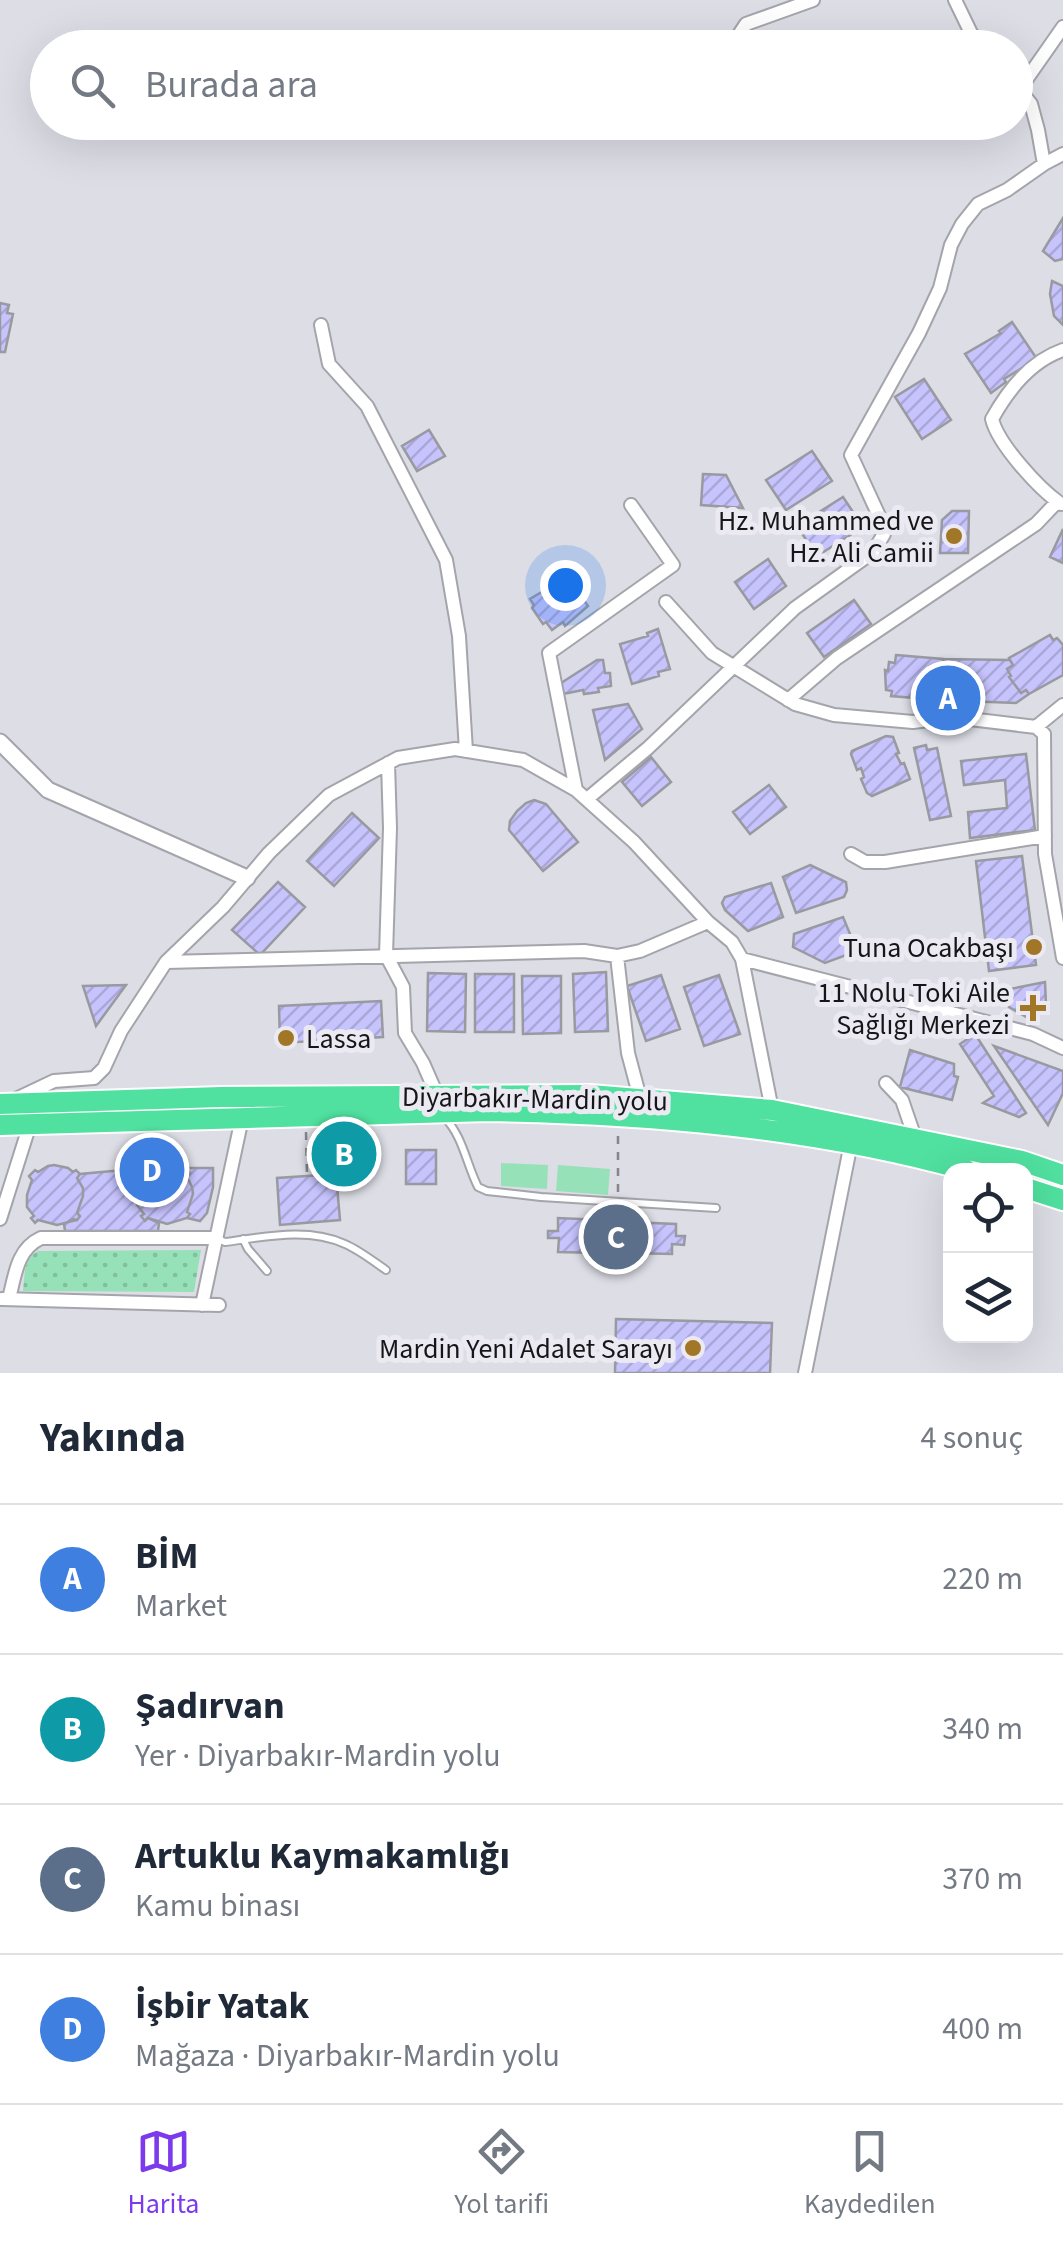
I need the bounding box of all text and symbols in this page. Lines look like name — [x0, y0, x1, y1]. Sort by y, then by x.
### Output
search box — [30, 30, 1033, 140]
icon: search — [65, 58, 120, 113]
text: Burada ara — [145, 58, 318, 112]
place label: Hz. Muhammed ve Hz. Ali Camii — [718, 501, 934, 573]
marker: Hz. Muhammed ve Hz. Ali Camii — [943, 525, 965, 547]
your location — [540, 560, 591, 611]
pin: A — [916, 660, 980, 736]
place label: Tuna Ocakbaşı — [843, 928, 1014, 968]
marker: Tuna Ocakbaşı — [1023, 936, 1045, 958]
place label: 11 Nolu Toki Aile Sağlığı Merkezi — [818, 973, 1010, 1045]
marker: 11 Nolu Toki Aile Sağlığı Merkezi — [1020, 995, 1046, 1021]
place label: Lassa — [306, 1019, 371, 1059]
marker: Lassa — [275, 1027, 297, 1049]
street label: Diyarbakır-Mardin yolu — [402, 1077, 668, 1121]
pin: B — [312, 1116, 376, 1192]
pin: D — [120, 1132, 184, 1208]
map controls — [943, 1163, 1033, 1343]
button: locate — [943, 1163, 1033, 1253]
pin: C — [584, 1200, 648, 1274]
button: layers — [943, 1253, 1033, 1343]
place label: Mardin Yeni Adalet Sarayı — [379, 1329, 673, 1369]
marker: Mardin Yeni Adalet Sarayı — [682, 1337, 704, 1359]
text: Yakında — [40, 1408, 186, 1468]
text: 4 sonuç — [920, 1415, 1023, 1461]
text: BİM — [135, 1529, 198, 1583]
text: A — [63, 1556, 82, 1602]
text: 220 m — [942, 1556, 1023, 1602]
text: Market — [135, 1583, 227, 1629]
text: Şadırvan — [135, 1679, 285, 1733]
text: B — [63, 1706, 82, 1752]
text: 340 m — [942, 1706, 1023, 1752]
text: Yer · Diyarbakır-Mardin yolu — [135, 1733, 501, 1779]
text: Artuklu Kaymakamlığı — [135, 1829, 510, 1883]
text: C — [63, 1856, 82, 1902]
text: 370 m — [942, 1856, 1023, 1902]
text: Kamu binası — [135, 1883, 301, 1929]
text: İşbir Yatak — [135, 1979, 309, 2033]
text: D — [62, 2006, 83, 2052]
text: 400 m — [942, 2006, 1023, 2052]
text: Mağaza · Diyarbakır-Mardin yolu — [135, 2033, 560, 2079]
tab: Harita — [127, 2124, 199, 2224]
tab: Yol tarifi — [454, 2124, 549, 2224]
tab: Kaydedilen — [804, 2124, 936, 2224]

